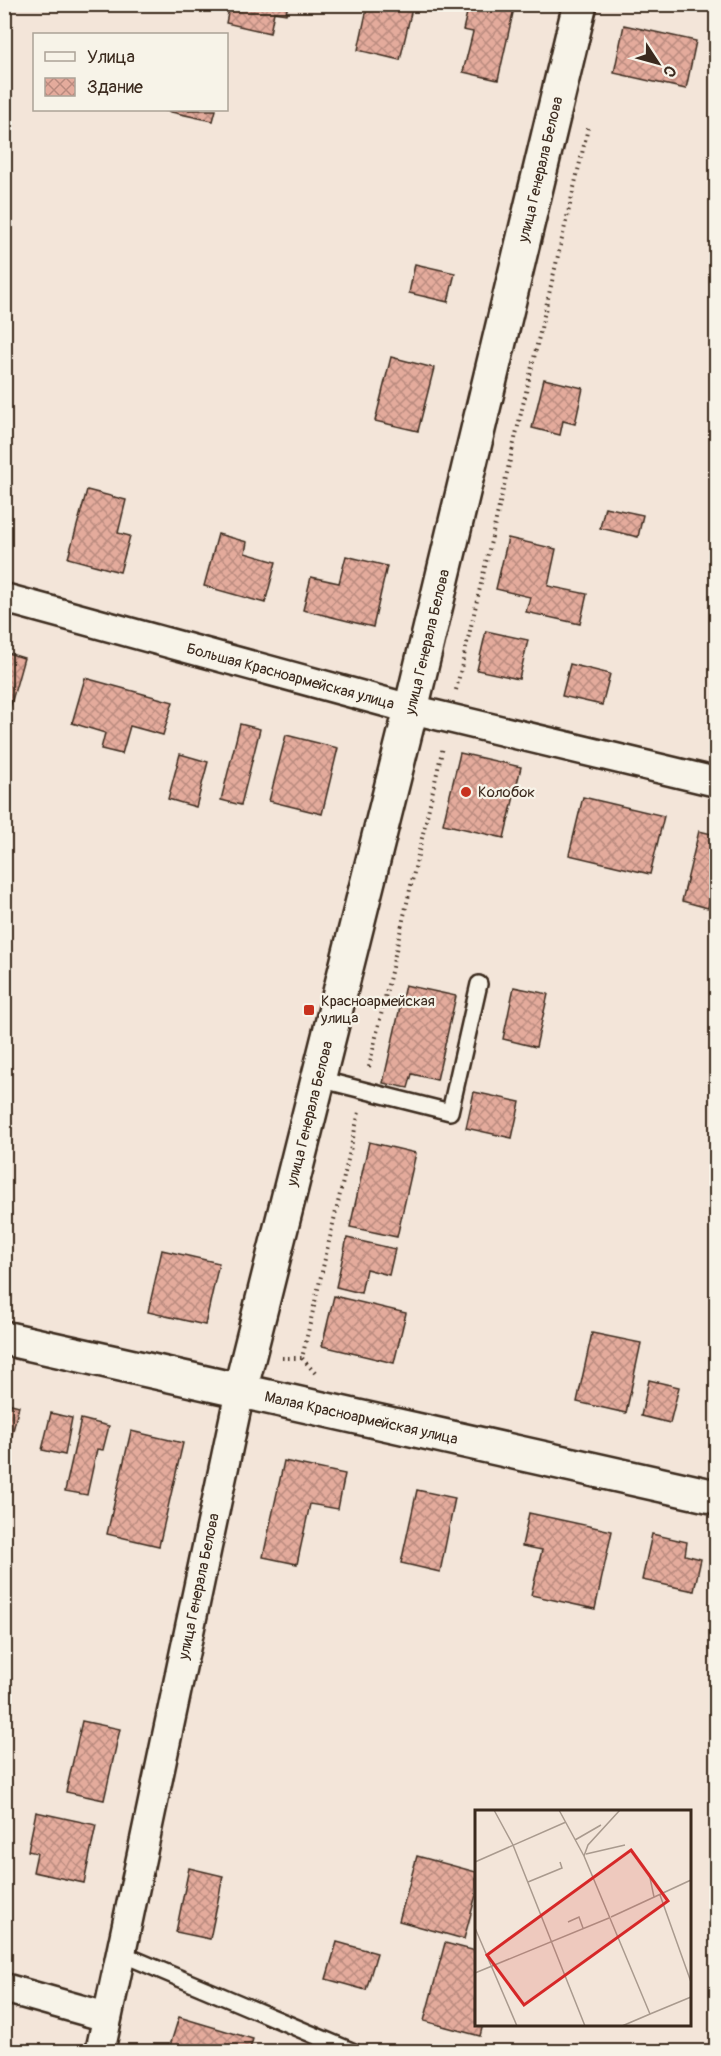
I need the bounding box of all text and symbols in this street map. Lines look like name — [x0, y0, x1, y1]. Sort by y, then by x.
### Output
legend — [33, 33, 228, 111]
north arrow — [628, 33, 688, 93]
text: Улица — [87, 46, 135, 69]
text: С — [658, 61, 680, 81]
text: Здание — [87, 76, 143, 99]
street label: улица Генерала Белова — [514, 95, 567, 245]
street label: улица Генерала Белова — [400, 567, 454, 718]
street label: Большая Красноармейская улица — [185, 639, 396, 714]
place label: Колобок — [478, 783, 535, 802]
marker: Колобок — [459, 785, 473, 799]
place label: Красноармейская улица — [320, 992, 435, 1028]
marker: Красноармейская улица — [302, 1003, 316, 1017]
street label: улица Генерала Белова — [282, 1039, 337, 1189]
street label: Малая Красноармейская улица — [263, 1387, 460, 1449]
street label: улица Генерала Белова — [174, 1511, 223, 1662]
inset map — [475, 1810, 691, 2026]

